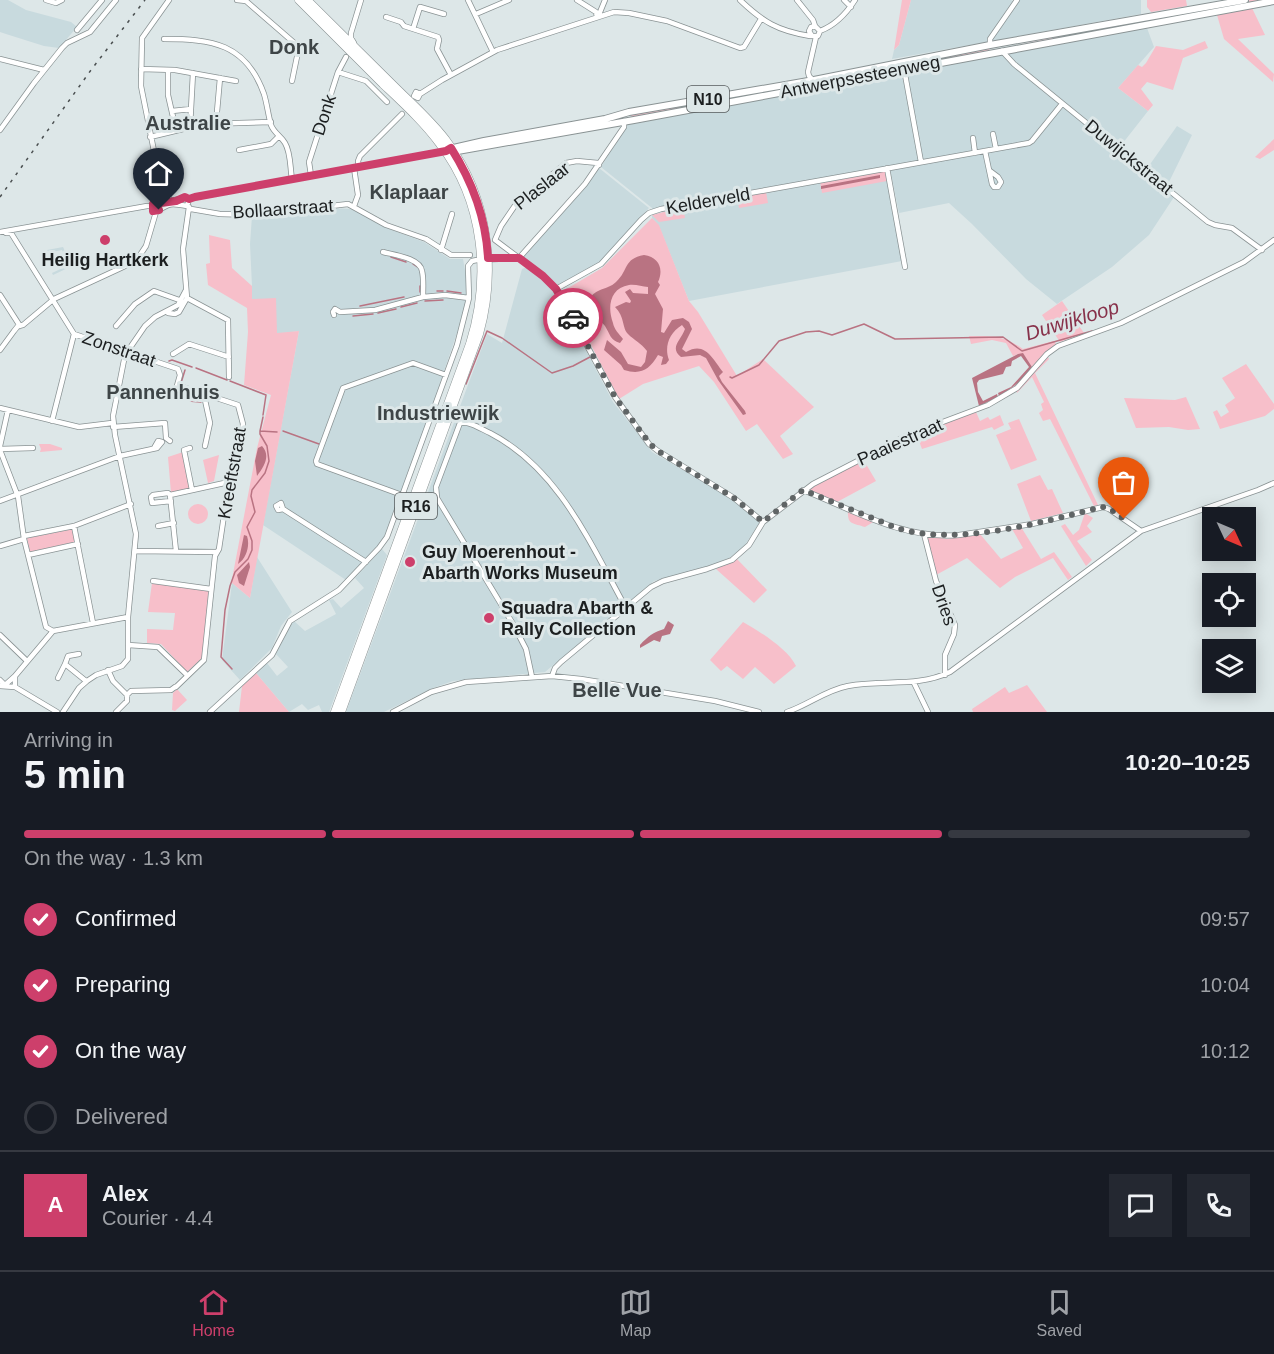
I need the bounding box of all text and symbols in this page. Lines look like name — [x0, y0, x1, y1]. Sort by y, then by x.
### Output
district label: Donk — [269, 36, 320, 58]
street label: Antwerpsesteenweg — [779, 52, 941, 102]
road number: N10 — [687, 86, 729, 112]
street label: Donk — [308, 91, 340, 138]
district label: Australie — [145, 112, 231, 134]
street label: Duwijckstraat — [1081, 116, 1177, 198]
pin — [133, 148, 184, 210]
icon: home — [142, 157, 175, 190]
street label: Plaslaar — [510, 158, 574, 214]
district label: Klaplaar — [370, 181, 449, 203]
street label: Kelderveld — [664, 184, 752, 218]
street label: Bollaarstraat — [232, 195, 334, 223]
marker: Heilig Hartkerk — [98, 233, 112, 247]
place label: Heilig Hartkerk — [41, 250, 170, 270]
courier — [543, 288, 603, 348]
water label: Duwijkloop — [1023, 295, 1121, 345]
icon: car — [557, 302, 590, 335]
street label: Zonstraat — [80, 327, 158, 371]
district label: Pannenhuis — [106, 381, 220, 403]
district label: Industriewijk — [377, 402, 500, 424]
street label: Paaiestraat — [854, 414, 946, 470]
street label: Kreeftstraat — [214, 425, 250, 521]
pin — [1098, 457, 1149, 519]
icon: bag — [1107, 466, 1140, 499]
road number: R16 — [395, 493, 437, 519]
north arrow — [1202, 507, 1256, 561]
map controls — [1202, 507, 1256, 693]
place label: Guy Moerenhout - Abarth Works Museum — [422, 542, 618, 583]
marker: Guy Moerenhout - Abarth Works Museum — [403, 555, 417, 569]
button: locate — [1202, 573, 1256, 627]
street label: Dries — [928, 582, 960, 628]
place label: Squadra Abarth & Rally Collection — [501, 598, 653, 639]
marker: Squadra Abarth & Rally Collection — [482, 611, 496, 625]
button: layers — [1202, 639, 1256, 693]
district label: Belle Vue — [572, 679, 662, 701]
text: Arriving in — [24, 729, 113, 751]
text: 10:20–10:25 — [1125, 750, 1250, 775]
text: 5 min — [24, 753, 126, 796]
text: On the way · 1.3 km — [24, 847, 203, 869]
icon: check — [24, 903, 57, 936]
text: Confirmed — [75, 906, 176, 931]
text: 09:57 — [1200, 908, 1250, 930]
icon: check — [24, 969, 57, 1002]
text: Preparing — [75, 972, 170, 997]
text: 10:04 — [1200, 974, 1250, 996]
icon: check — [24, 1035, 57, 1068]
text: On the way — [75, 1038, 186, 1063]
text: 10:12 — [1200, 1040, 1250, 1062]
text: Delivered — [75, 1104, 168, 1129]
button: chat — [1109, 1174, 1172, 1237]
button: phone — [1187, 1174, 1250, 1237]
text: Alex — [102, 1181, 148, 1206]
text: A — [48, 1192, 63, 1217]
text: Courier · 4.4 — [102, 1207, 213, 1229]
tab: Home — [192, 1286, 235, 1340]
tab: Map — [619, 1286, 652, 1340]
tab: Saved — [1036, 1286, 1082, 1340]

